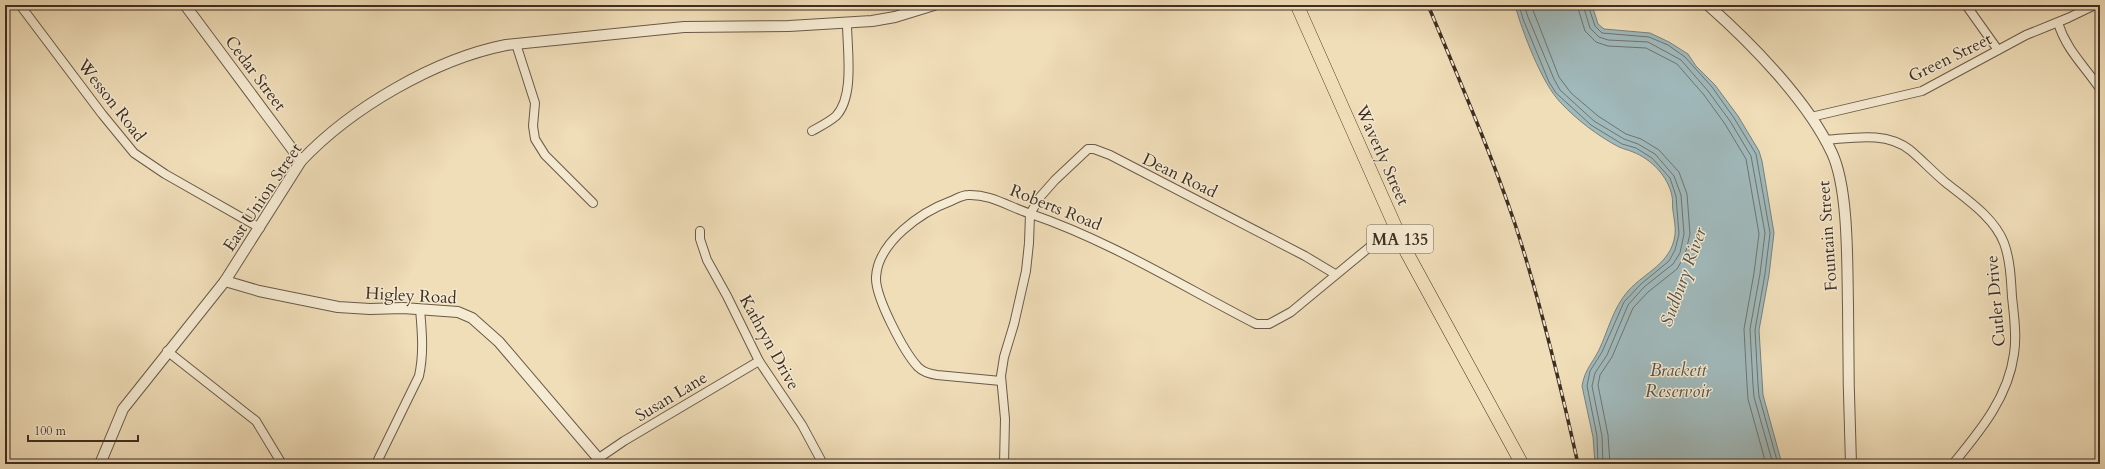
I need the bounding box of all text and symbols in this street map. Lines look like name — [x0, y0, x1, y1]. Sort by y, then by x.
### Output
street label: Green Street — [1905, 27, 1996, 88]
street label: Cedar Street — [220, 31, 292, 116]
street label: Wesson Road — [72, 54, 151, 146]
street label: Waverly Street — [1350, 101, 1415, 210]
street label: East Union Street — [218, 138, 308, 256]
street label: Dean Road — [1139, 147, 1221, 203]
street label: Roberts Road — [1007, 179, 1105, 236]
street label: Fountain Street — [1812, 179, 1843, 292]
water label: Sudbury River — [1654, 223, 1713, 330]
road number: MA 135 — [1367, 225, 1433, 253]
street label: Cutler Drive — [1980, 254, 2011, 348]
street label: Higley Road — [365, 282, 457, 309]
street label: Kathryn Drive — [734, 291, 805, 394]
water label: Brackett Reservoir — [1645, 358, 1712, 404]
street label: Susan Lane — [631, 366, 712, 427]
scale bar — [28, 417, 138, 443]
text: 100 m — [34, 423, 67, 439]

